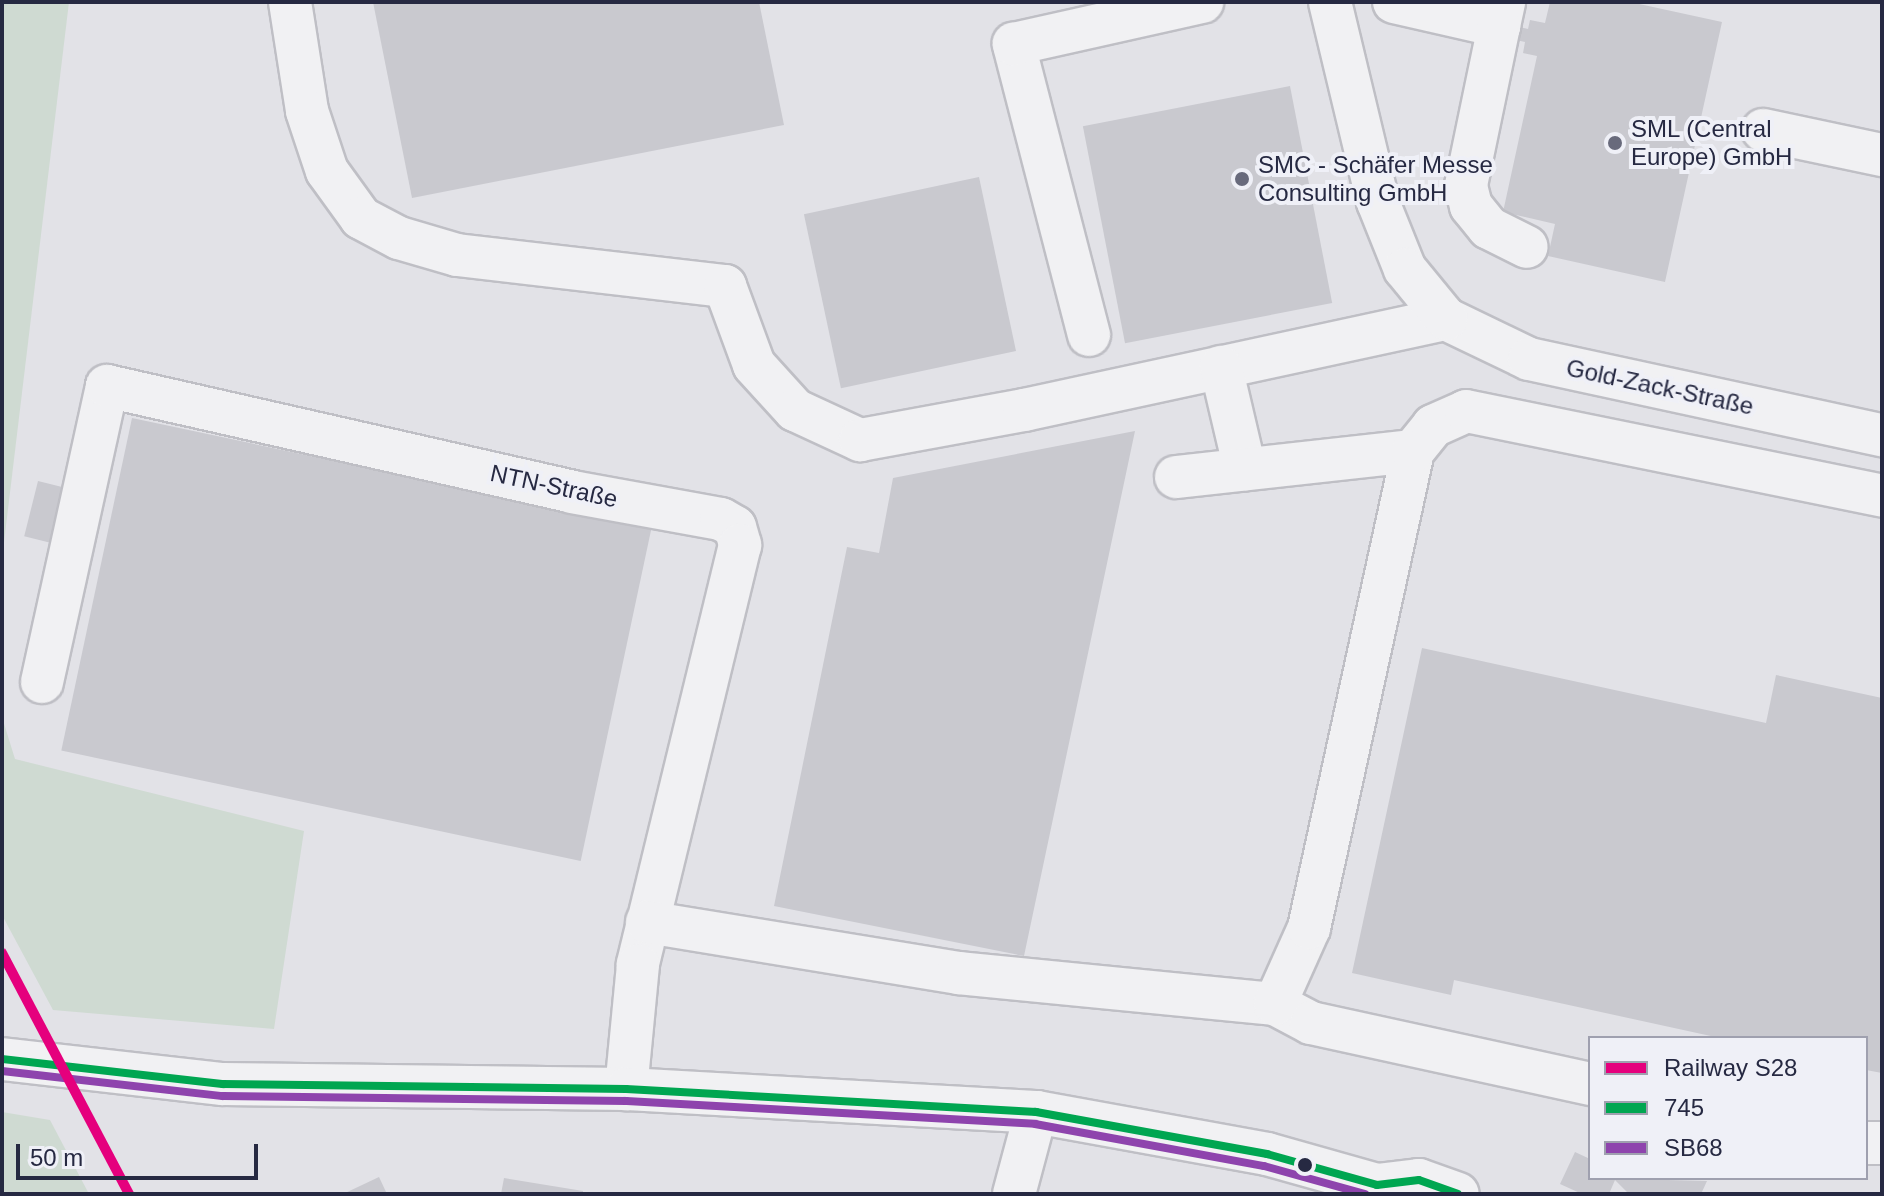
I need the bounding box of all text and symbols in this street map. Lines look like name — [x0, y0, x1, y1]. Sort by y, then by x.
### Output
place label: SML (Central Europe) GmbH — [1631, 115, 1792, 171]
marker: SML (Central Europe) GmbH — [1606, 134, 1624, 152]
place label: SMC - Schäfer Messe Consulting GmbH — [1258, 151, 1493, 207]
marker: SMC - Schäfer Messe Consulting GmbH — [1233, 170, 1251, 188]
street label: Gold-Zack-Straße — [1564, 353, 1756, 421]
street label: NTN-Straße — [488, 458, 620, 514]
legend — [1588, 1036, 1868, 1180]
text: Railway S28 — [1664, 1054, 1797, 1081]
text: 745 — [1664, 1094, 1704, 1121]
scale bar — [20, 1128, 262, 1178]
text: SB68 — [1664, 1134, 1723, 1161]
text: 50 m — [30, 1144, 83, 1171]
unlabelled marker — [1297, 1157, 1313, 1173]

